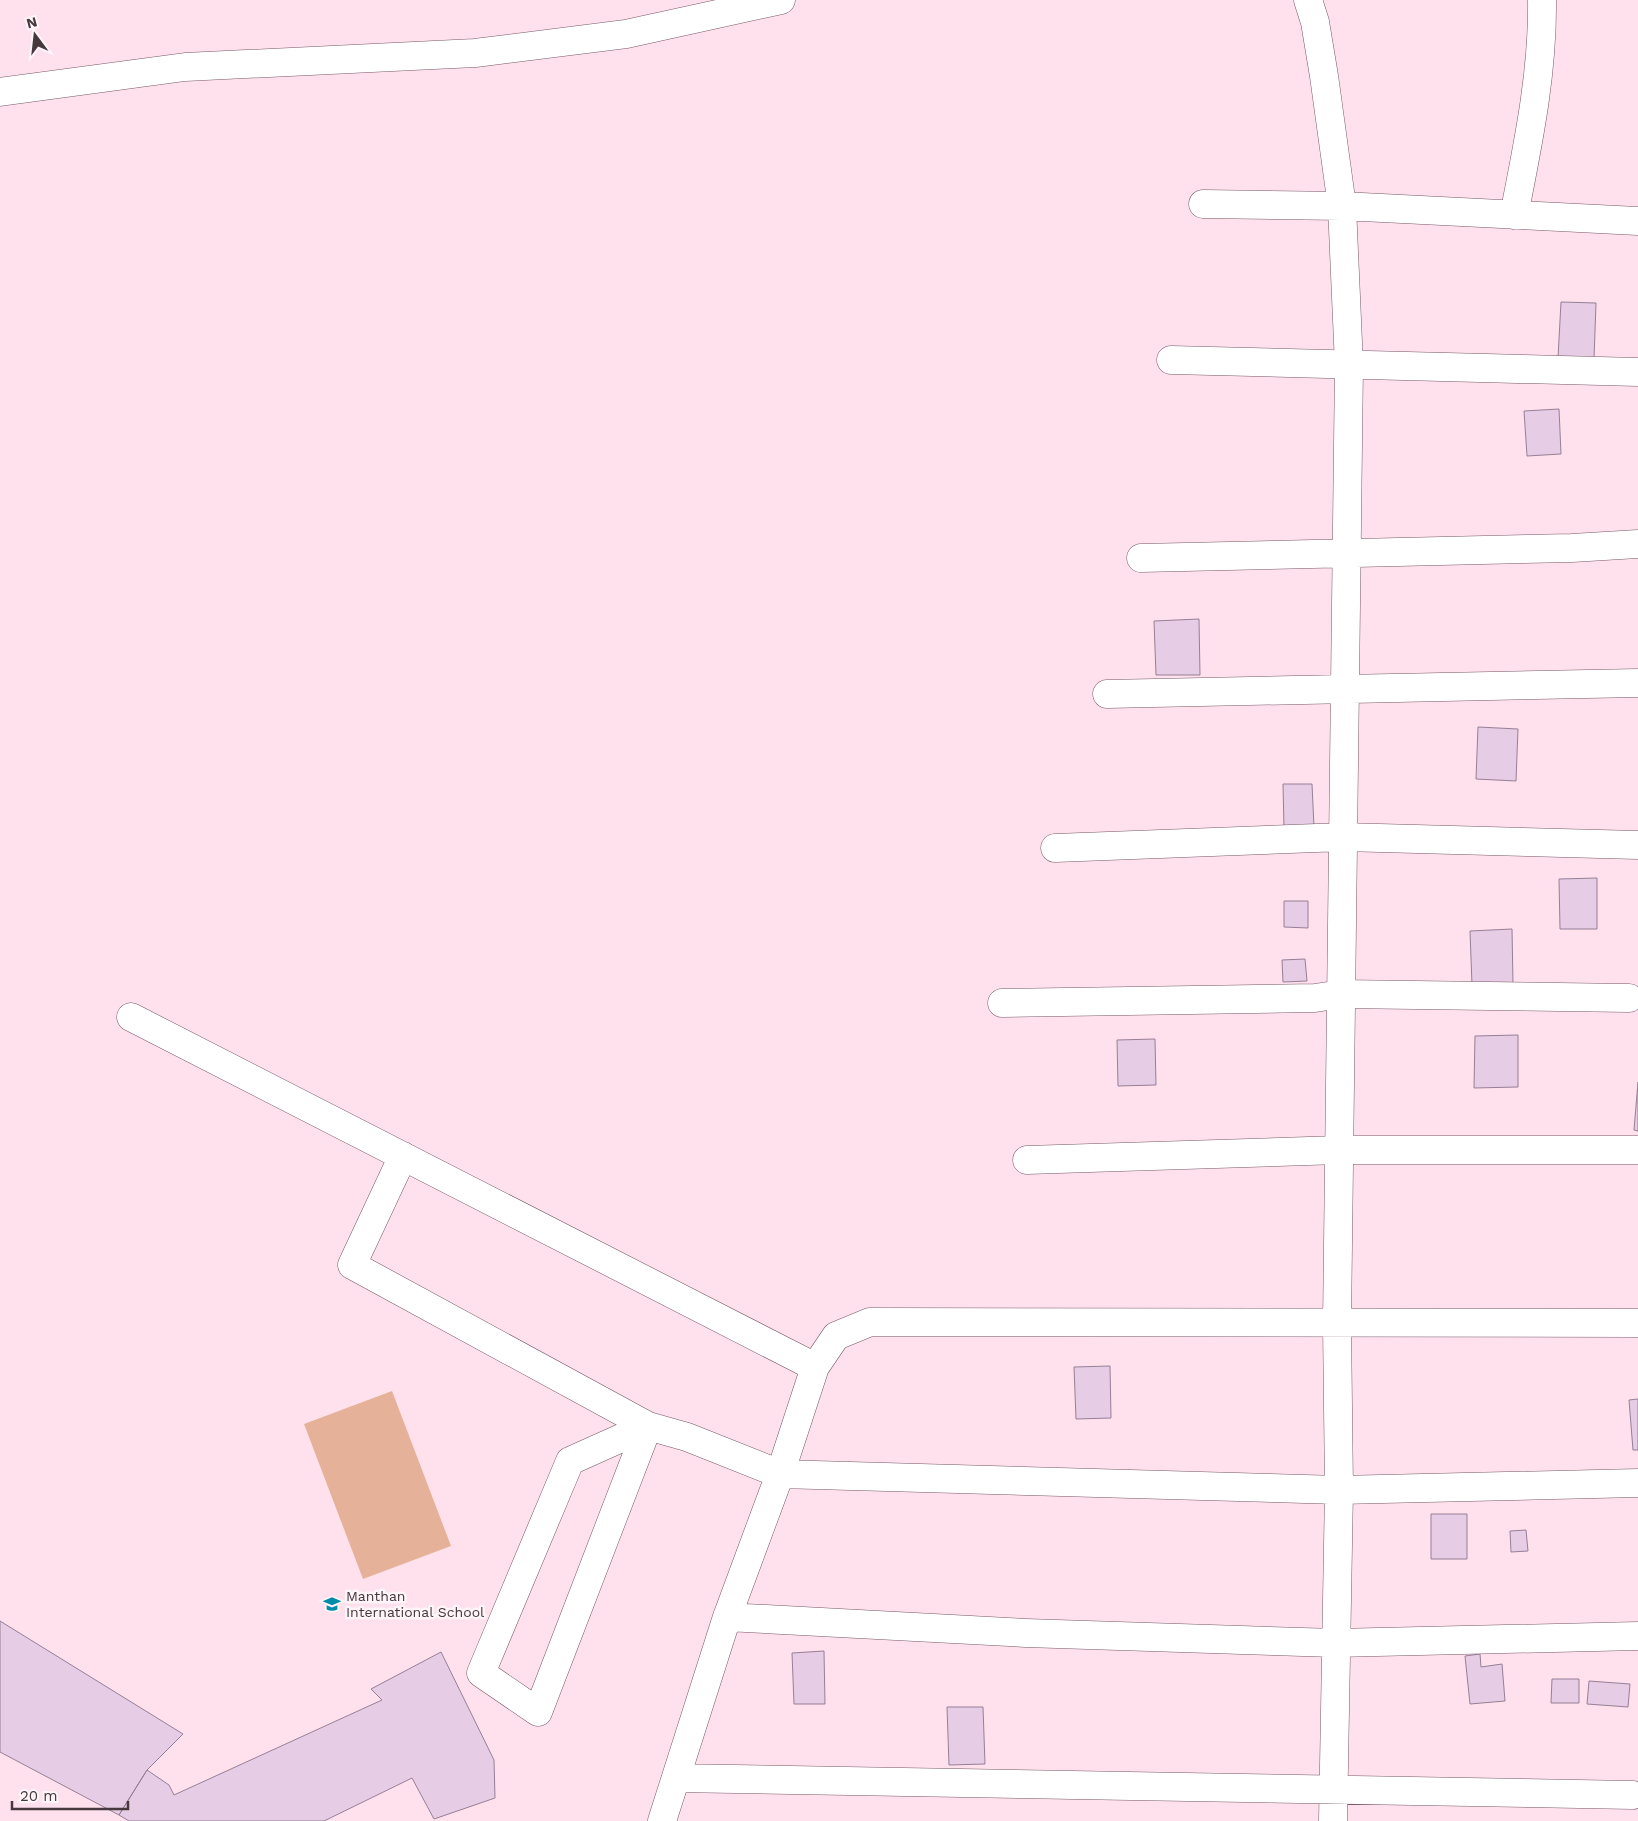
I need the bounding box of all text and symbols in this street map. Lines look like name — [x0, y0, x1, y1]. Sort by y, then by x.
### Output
north arrow — [10, 10, 60, 60]
text: N — [25, 13, 39, 32]
place label: Manthan International School — [346, 1588, 485, 1620]
school or university icon: Manthan International School — [322, 1594, 342, 1614]
scale bar — [12, 1778, 129, 1810]
text: 20 m — [20, 1787, 58, 1805]

